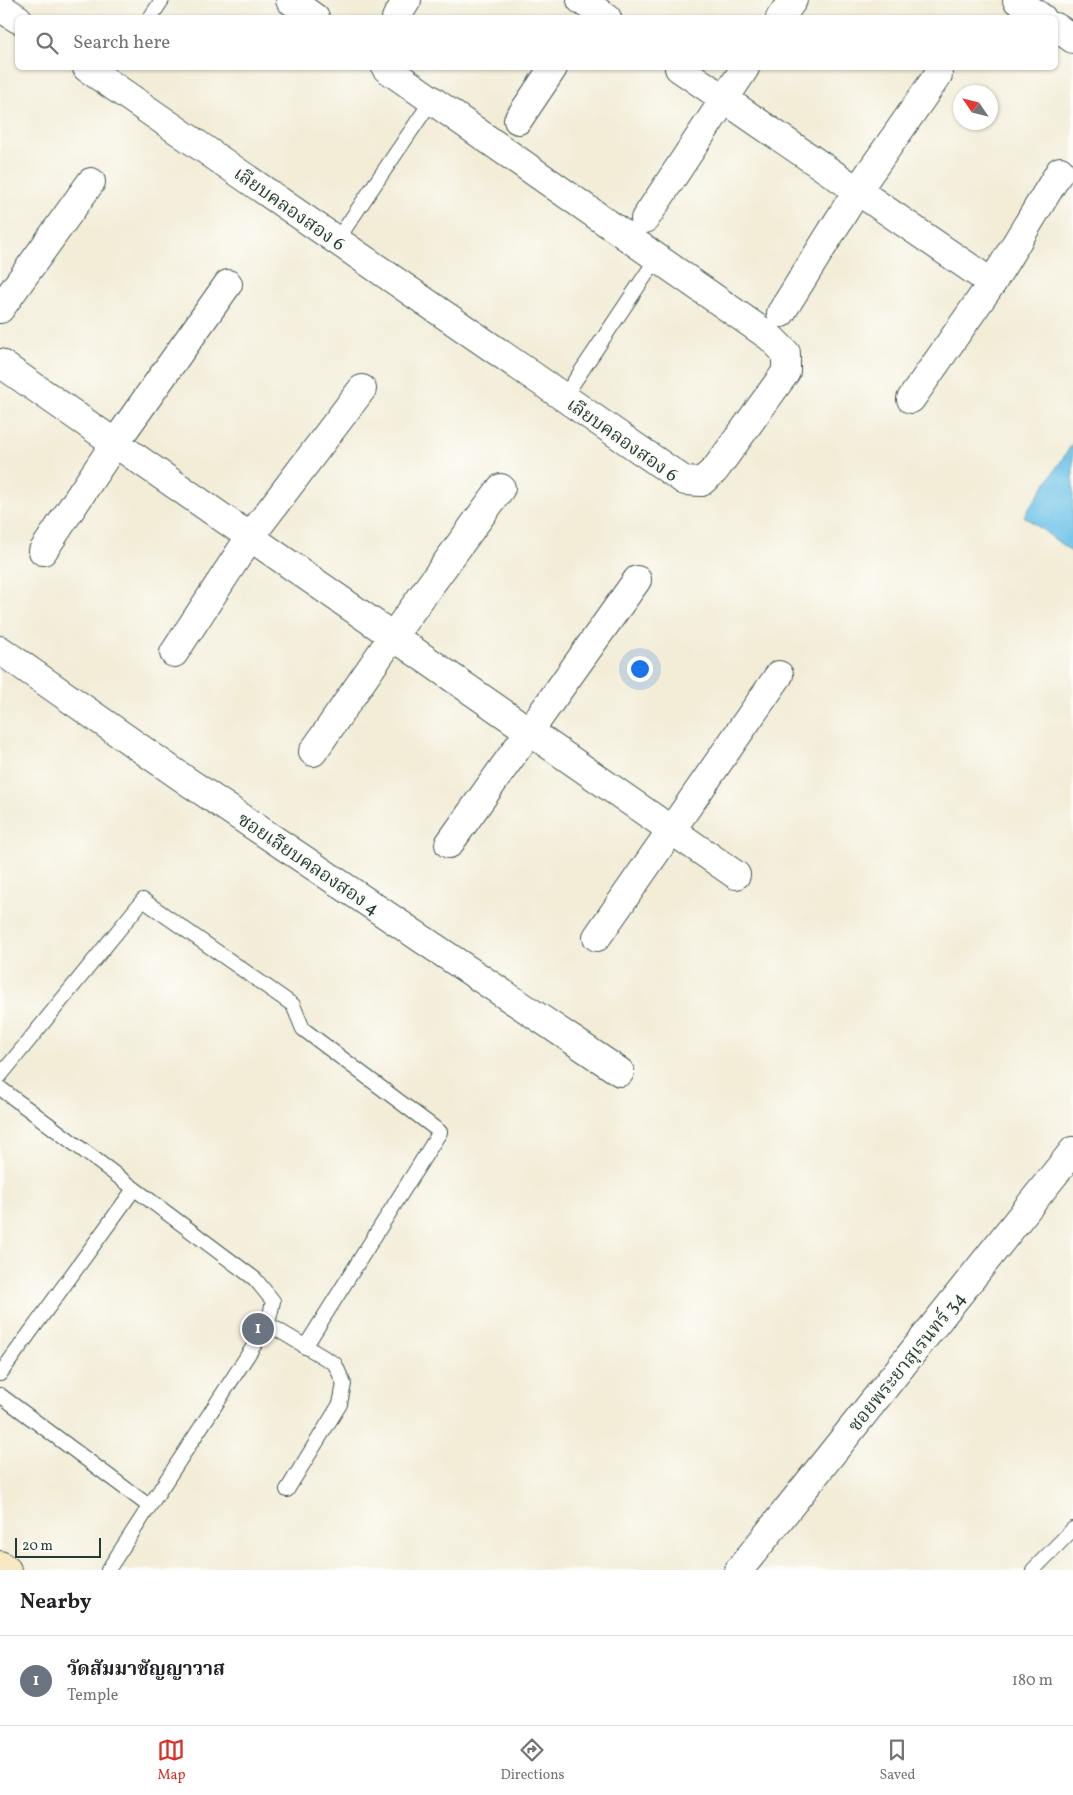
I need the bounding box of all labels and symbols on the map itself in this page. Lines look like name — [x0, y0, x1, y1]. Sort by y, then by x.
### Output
north arrow — [953, 85, 998, 130]
street label: เลียบคลองสอง 6 — [228, 162, 350, 258]
street label: เลียบคลองสอง 6 — [561, 393, 683, 489]
your location — [627, 656, 653, 682]
street label: ซอยเลียบคลองสอง 4 — [232, 807, 384, 922]
street label: ซอยพระยาสุเรนทร์ 34 — [843, 1287, 972, 1438]
pin: 1 — [242, 1310, 274, 1348]
scale bar — [15, 1535, 101, 1558]

